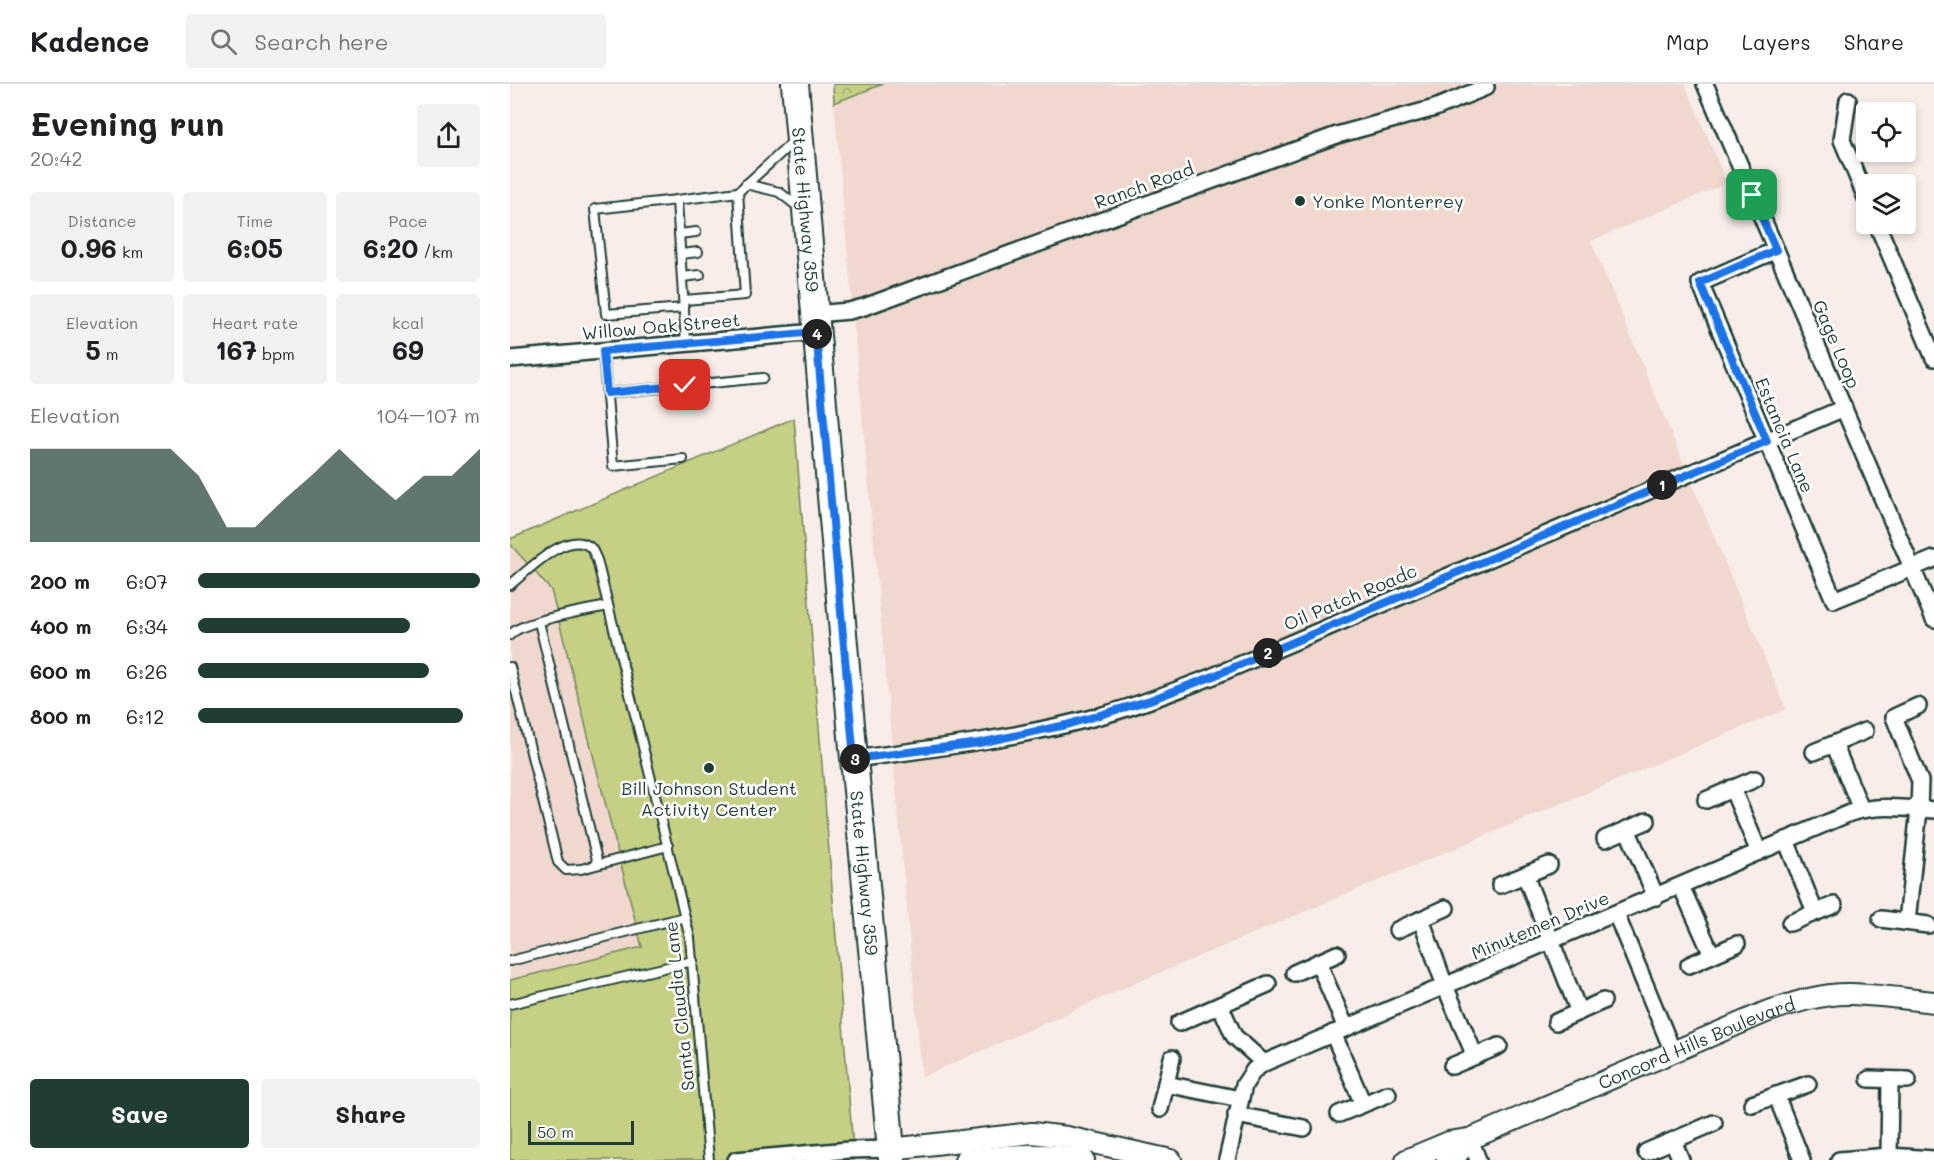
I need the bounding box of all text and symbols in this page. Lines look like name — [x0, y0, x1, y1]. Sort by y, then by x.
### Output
search box — [186, 14, 606, 68]
text: Kadence — [30, 23, 150, 59]
icon: search — [207, 25, 240, 58]
text: Search here — [255, 27, 388, 56]
text: Map — [1666, 28, 1709, 55]
text: Layers — [1742, 28, 1811, 55]
text: Share — [1844, 28, 1904, 55]
text: Evening run — [30, 101, 224, 144]
map controls — [1856, 102, 1916, 234]
button: locate — [1856, 102, 1916, 162]
button: share — [417, 104, 480, 167]
street label: State Highway 359 — [787, 126, 825, 293]
text: 20:42 — [30, 145, 83, 171]
street label: Ranch Road — [1091, 156, 1197, 214]
pin — [1726, 169, 1777, 220]
button: layers — [1856, 174, 1916, 234]
icon: arrive — [1735, 178, 1768, 211]
place label: Yonke Monterrey — [1312, 189, 1464, 213]
marker: Yonke Monterrey — [1293, 194, 1307, 208]
text: Distance — [68, 210, 136, 231]
text: Time — [237, 210, 273, 231]
text: Pace — [388, 210, 428, 231]
text: 0.96 — [61, 231, 117, 265]
text: 6:05 — [227, 231, 283, 265]
text: 6:20 — [363, 231, 418, 265]
text: km — [117, 241, 143, 262]
text: /km — [418, 241, 453, 262]
street label: Gage Loop — [1808, 296, 1866, 392]
street label: Willow Oak Street — [581, 307, 741, 345]
text: Elevation — [66, 312, 138, 333]
text: Heart rate — [212, 312, 298, 333]
text: kcal — [392, 312, 424, 333]
pin: 4 — [802, 319, 832, 349]
text: 4 — [812, 323, 822, 344]
text: 5 — [85, 333, 101, 367]
text: 167 — [215, 333, 257, 367]
text: 69 — [392, 333, 424, 367]
text: m — [101, 343, 119, 364]
text: bpm — [257, 343, 295, 364]
pin — [659, 359, 710, 410]
icon: check — [668, 368, 701, 401]
street label: Estancia Lane — [1750, 374, 1820, 496]
text: Elevation — [30, 402, 120, 428]
text: 104–107 m — [376, 402, 480, 428]
pin: 1 — [1647, 470, 1677, 500]
text: 1 — [1658, 474, 1666, 495]
street label: Oil Patch Roadc — [1280, 558, 1420, 636]
text: 200 m — [30, 568, 90, 594]
text: 6:07 — [126, 568, 168, 594]
text: 400 m — [30, 613, 91, 639]
text: 6:34 — [126, 613, 168, 639]
pin: 2 — [1253, 638, 1283, 668]
text: 2 — [1264, 642, 1272, 663]
text: 600 m — [30, 658, 91, 684]
text: 6:26 — [126, 658, 168, 684]
text: 800 m — [30, 703, 91, 729]
text: 6:12 — [126, 703, 164, 729]
pin: 3 — [840, 744, 870, 774]
text: 3 — [850, 748, 860, 769]
marker: Bill Johnson Student Activity Center — [702, 761, 716, 775]
place label: Bill Johnson Student Activity Center — [621, 776, 797, 821]
street label: State Highway 359 — [845, 790, 885, 957]
street label: Minutemen Drive — [1467, 885, 1613, 965]
street label: Santa Claudia Lane — [658, 920, 700, 1092]
street label: Concord Hills Boulevard — [1594, 991, 1798, 1095]
button: Save — [30, 1079, 249, 1148]
button: Share — [261, 1079, 480, 1148]
scale bar — [528, 1118, 634, 1146]
text: 50 m — [537, 1121, 574, 1142]

